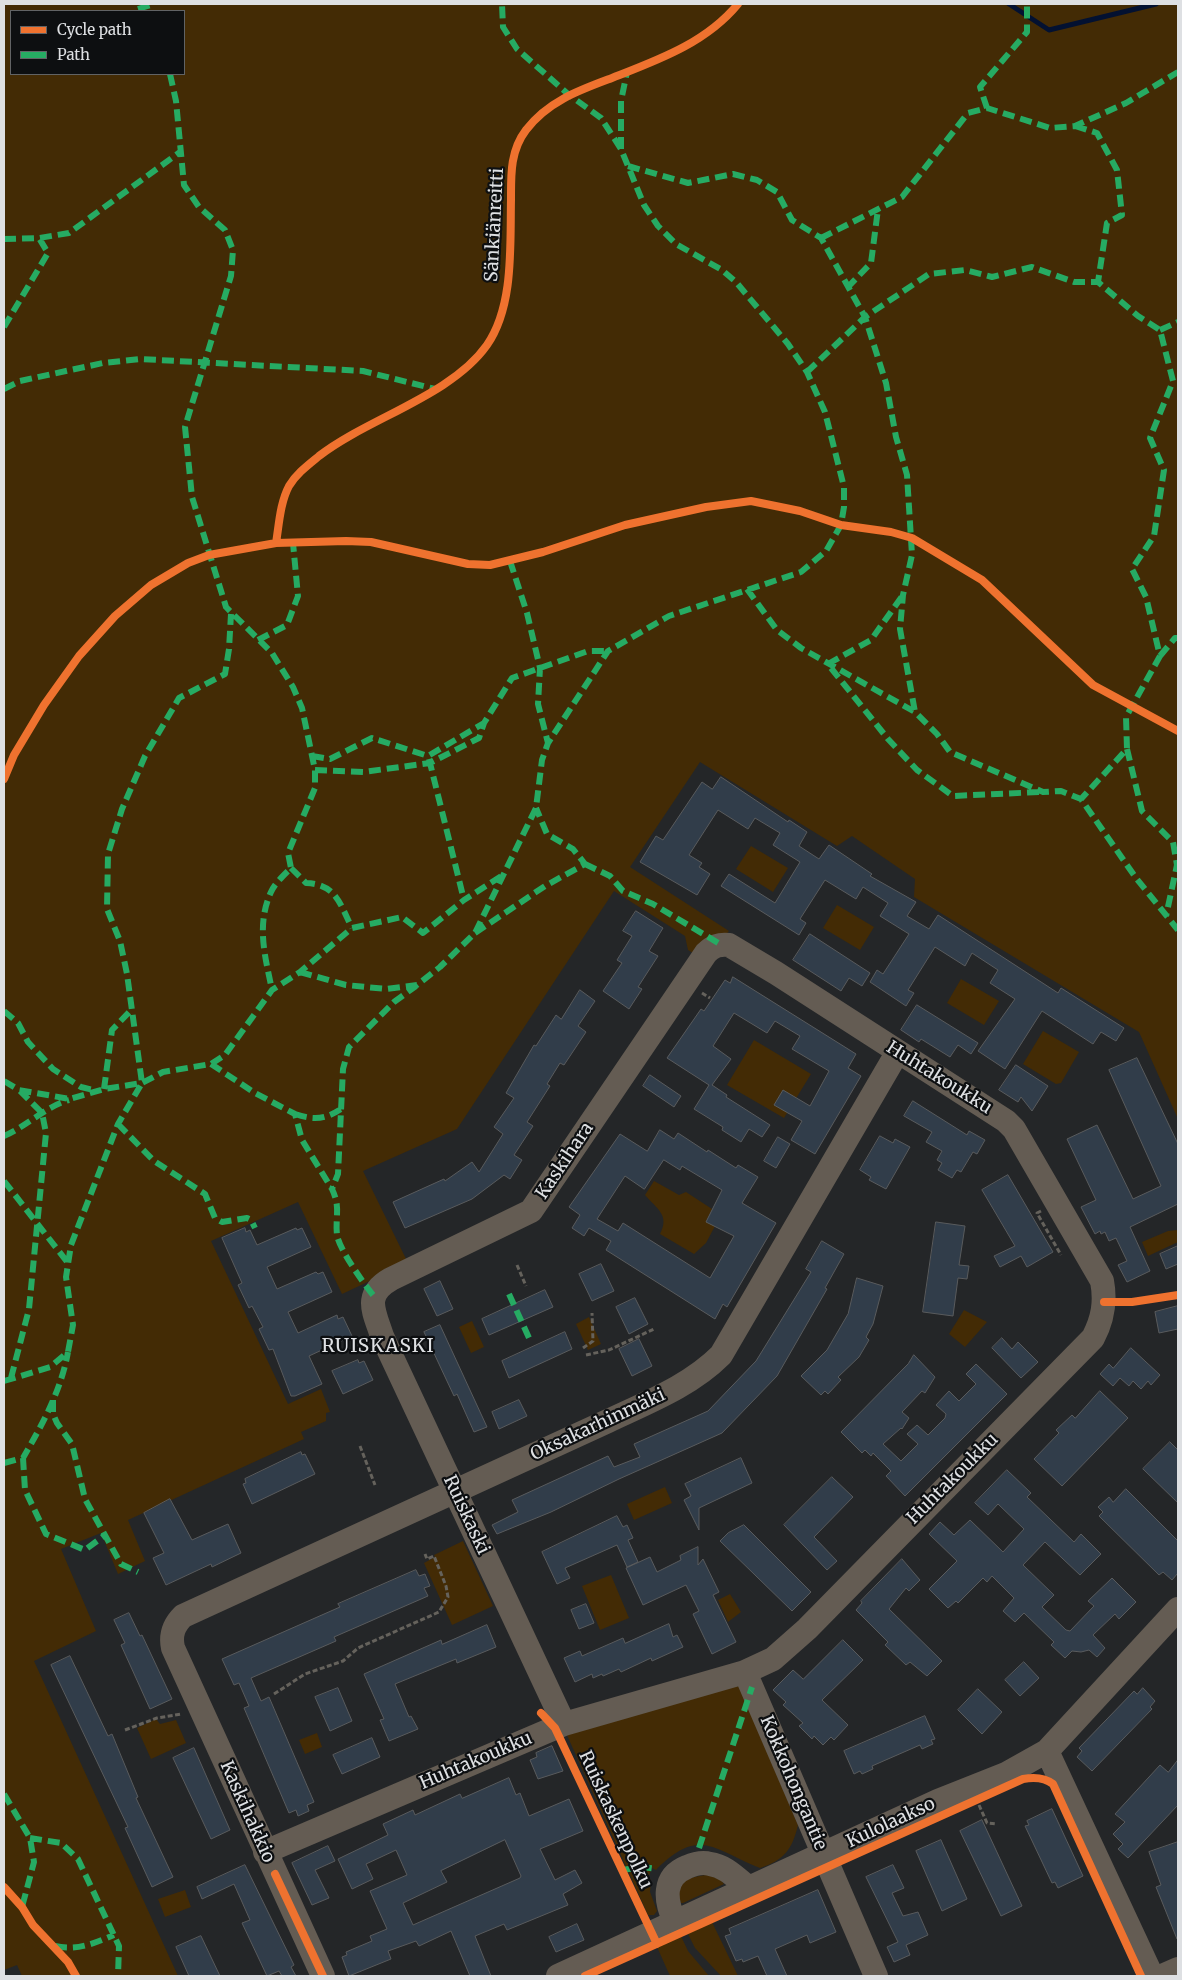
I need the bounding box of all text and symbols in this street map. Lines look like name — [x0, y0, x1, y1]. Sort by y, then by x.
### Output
legend — [10, 10, 185, 75]
text: Cycle path — [57, 20, 132, 39]
text: Path — [57, 45, 90, 64]
street label: Sänkiänreitti — [481, 167, 509, 283]
street label: Huhtakoukku — [882, 1037, 996, 1119]
street label: Kaskihara — [532, 1119, 598, 1203]
district label: RUISKASKI — [320, 1336, 436, 1358]
street label: Oksakarhinmäki — [527, 1384, 669, 1466]
street label: Huhtakoukku — [903, 1429, 1003, 1529]
street label: Ruiskaski — [438, 1472, 494, 1558]
street label: Kokkohongantie — [755, 1712, 831, 1854]
street label: Huhtakoukku — [416, 1728, 536, 1794]
street label: Ruiskaskenpolku — [574, 1748, 656, 1892]
street label: Kaskihakkio — [215, 1758, 279, 1866]
street label: Kulolaakso — [843, 1793, 939, 1853]

